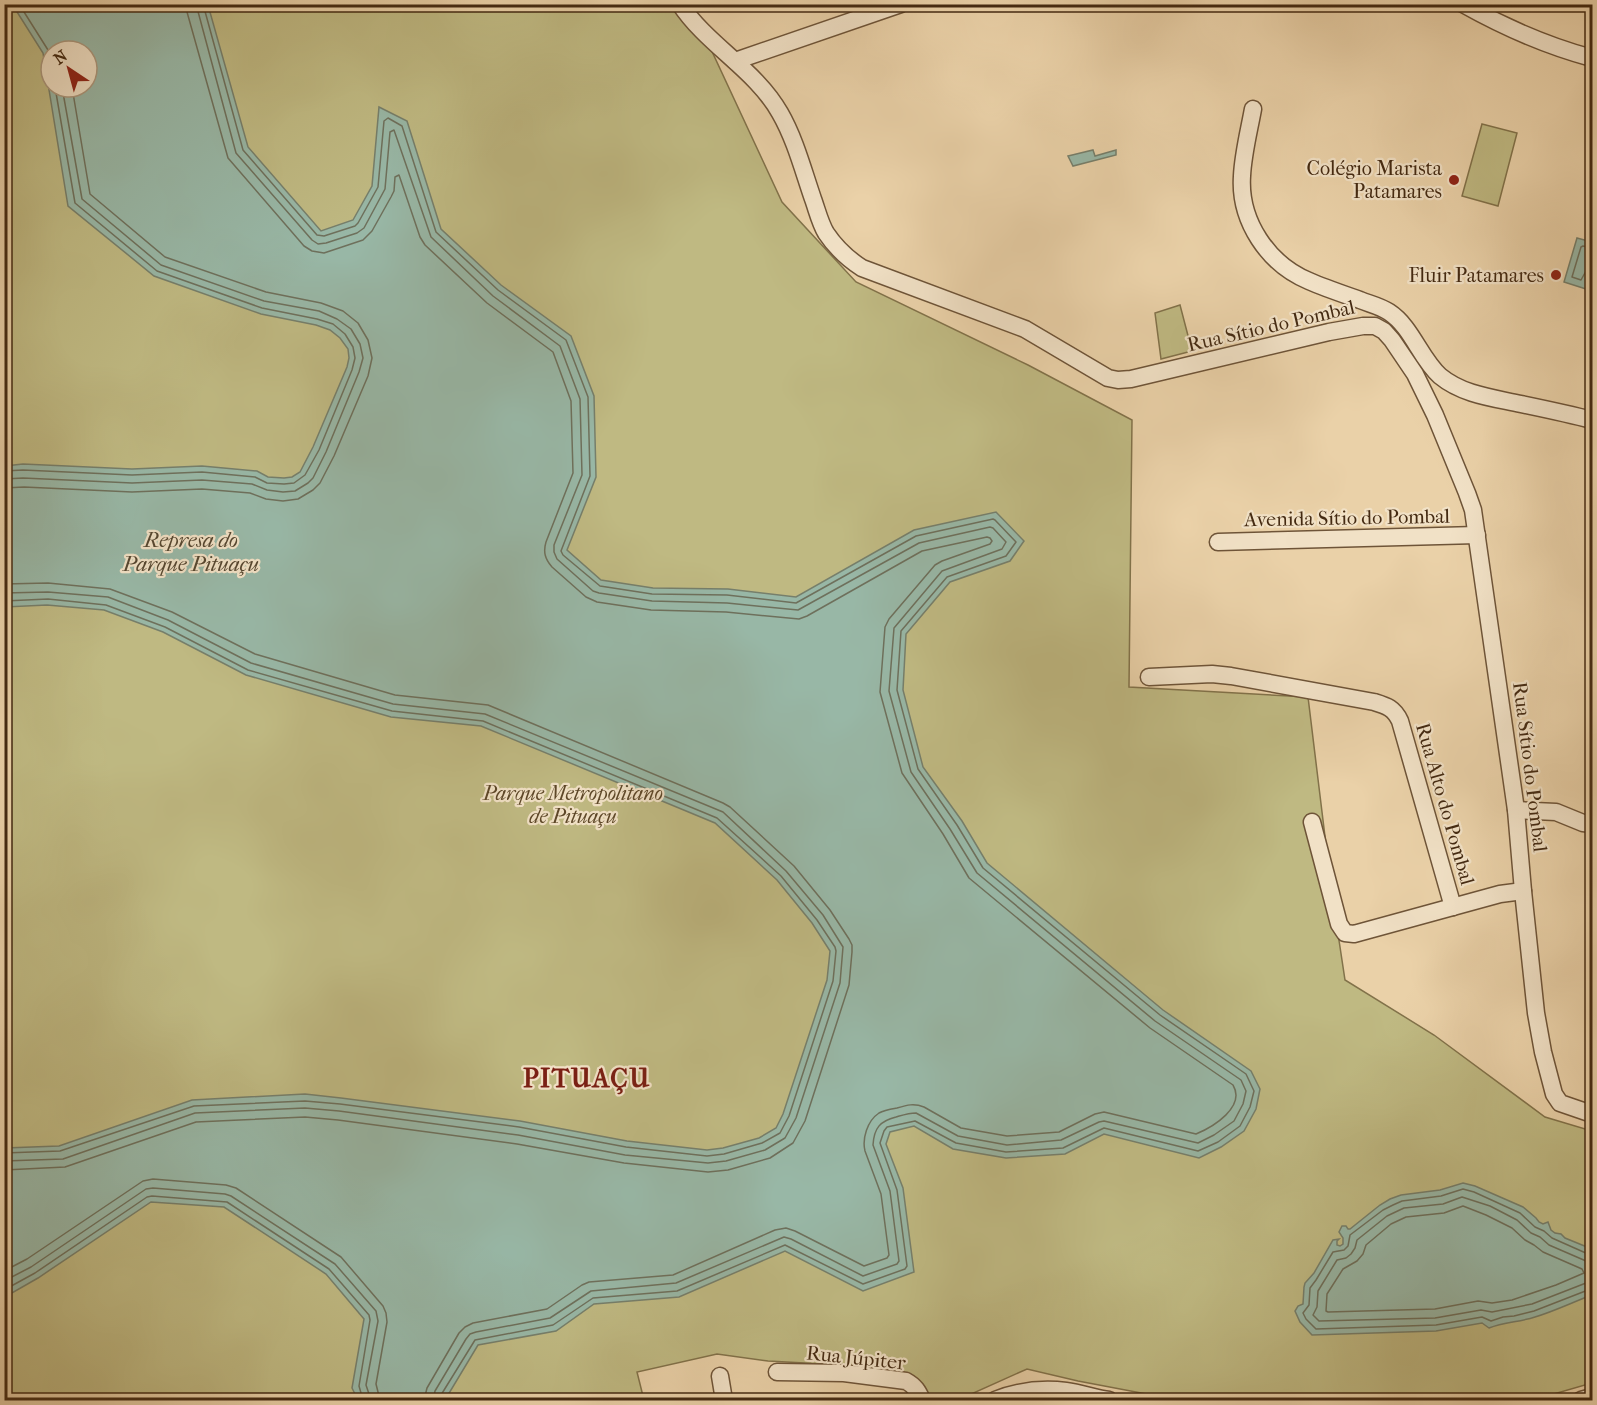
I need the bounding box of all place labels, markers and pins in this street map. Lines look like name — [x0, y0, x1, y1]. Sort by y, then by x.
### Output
place label: Colégio Marista Patamares — [1307, 157, 1443, 203]
marker: Colégio Marista Patamares — [1447, 173, 1461, 187]
place label: Fluir Patamares — [1409, 264, 1544, 287]
marker: Fluir Patamares — [1549, 268, 1563, 282]

